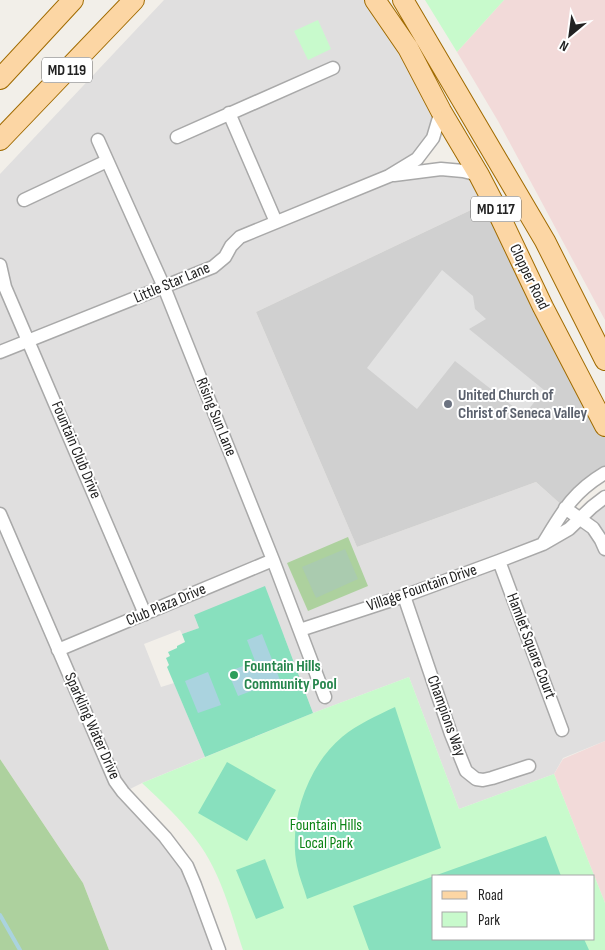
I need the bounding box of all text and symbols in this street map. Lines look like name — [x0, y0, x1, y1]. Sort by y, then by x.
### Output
north arrow — [545, 10, 595, 60]
text: N — [557, 37, 571, 55]
road number: MD 119 — [42, 58, 92, 82]
road number: MD 117 — [471, 196, 521, 222]
street label: Clopper Road — [505, 241, 553, 313]
street label: Little Star Lane — [131, 258, 213, 308]
street label: Rising Sun Lane — [192, 375, 240, 459]
place label: United Church of Christ of Seneca Valley — [458, 386, 588, 423]
street label: Fountain Club Drive — [47, 398, 105, 502]
marker: United Church of Christ of Seneca Valley — [442, 398, 454, 410]
street label: Village Fountain Drive — [365, 560, 479, 616]
street label: Club Plaza Drive — [123, 580, 209, 630]
street label: Hamlet Square Court — [502, 590, 560, 702]
place label: Fountain Hills Community Pool — [244, 657, 337, 694]
marker: Fountain Hills Community Pool — [228, 669, 240, 681]
street label: Sparkling Water Drive — [60, 670, 124, 782]
street label: Champions Way — [423, 673, 469, 759]
park label: Fountain Hills Local Park — [290, 816, 362, 853]
legend — [432, 875, 595, 940]
text: Road — [478, 886, 503, 905]
text: Park — [478, 911, 500, 930]

